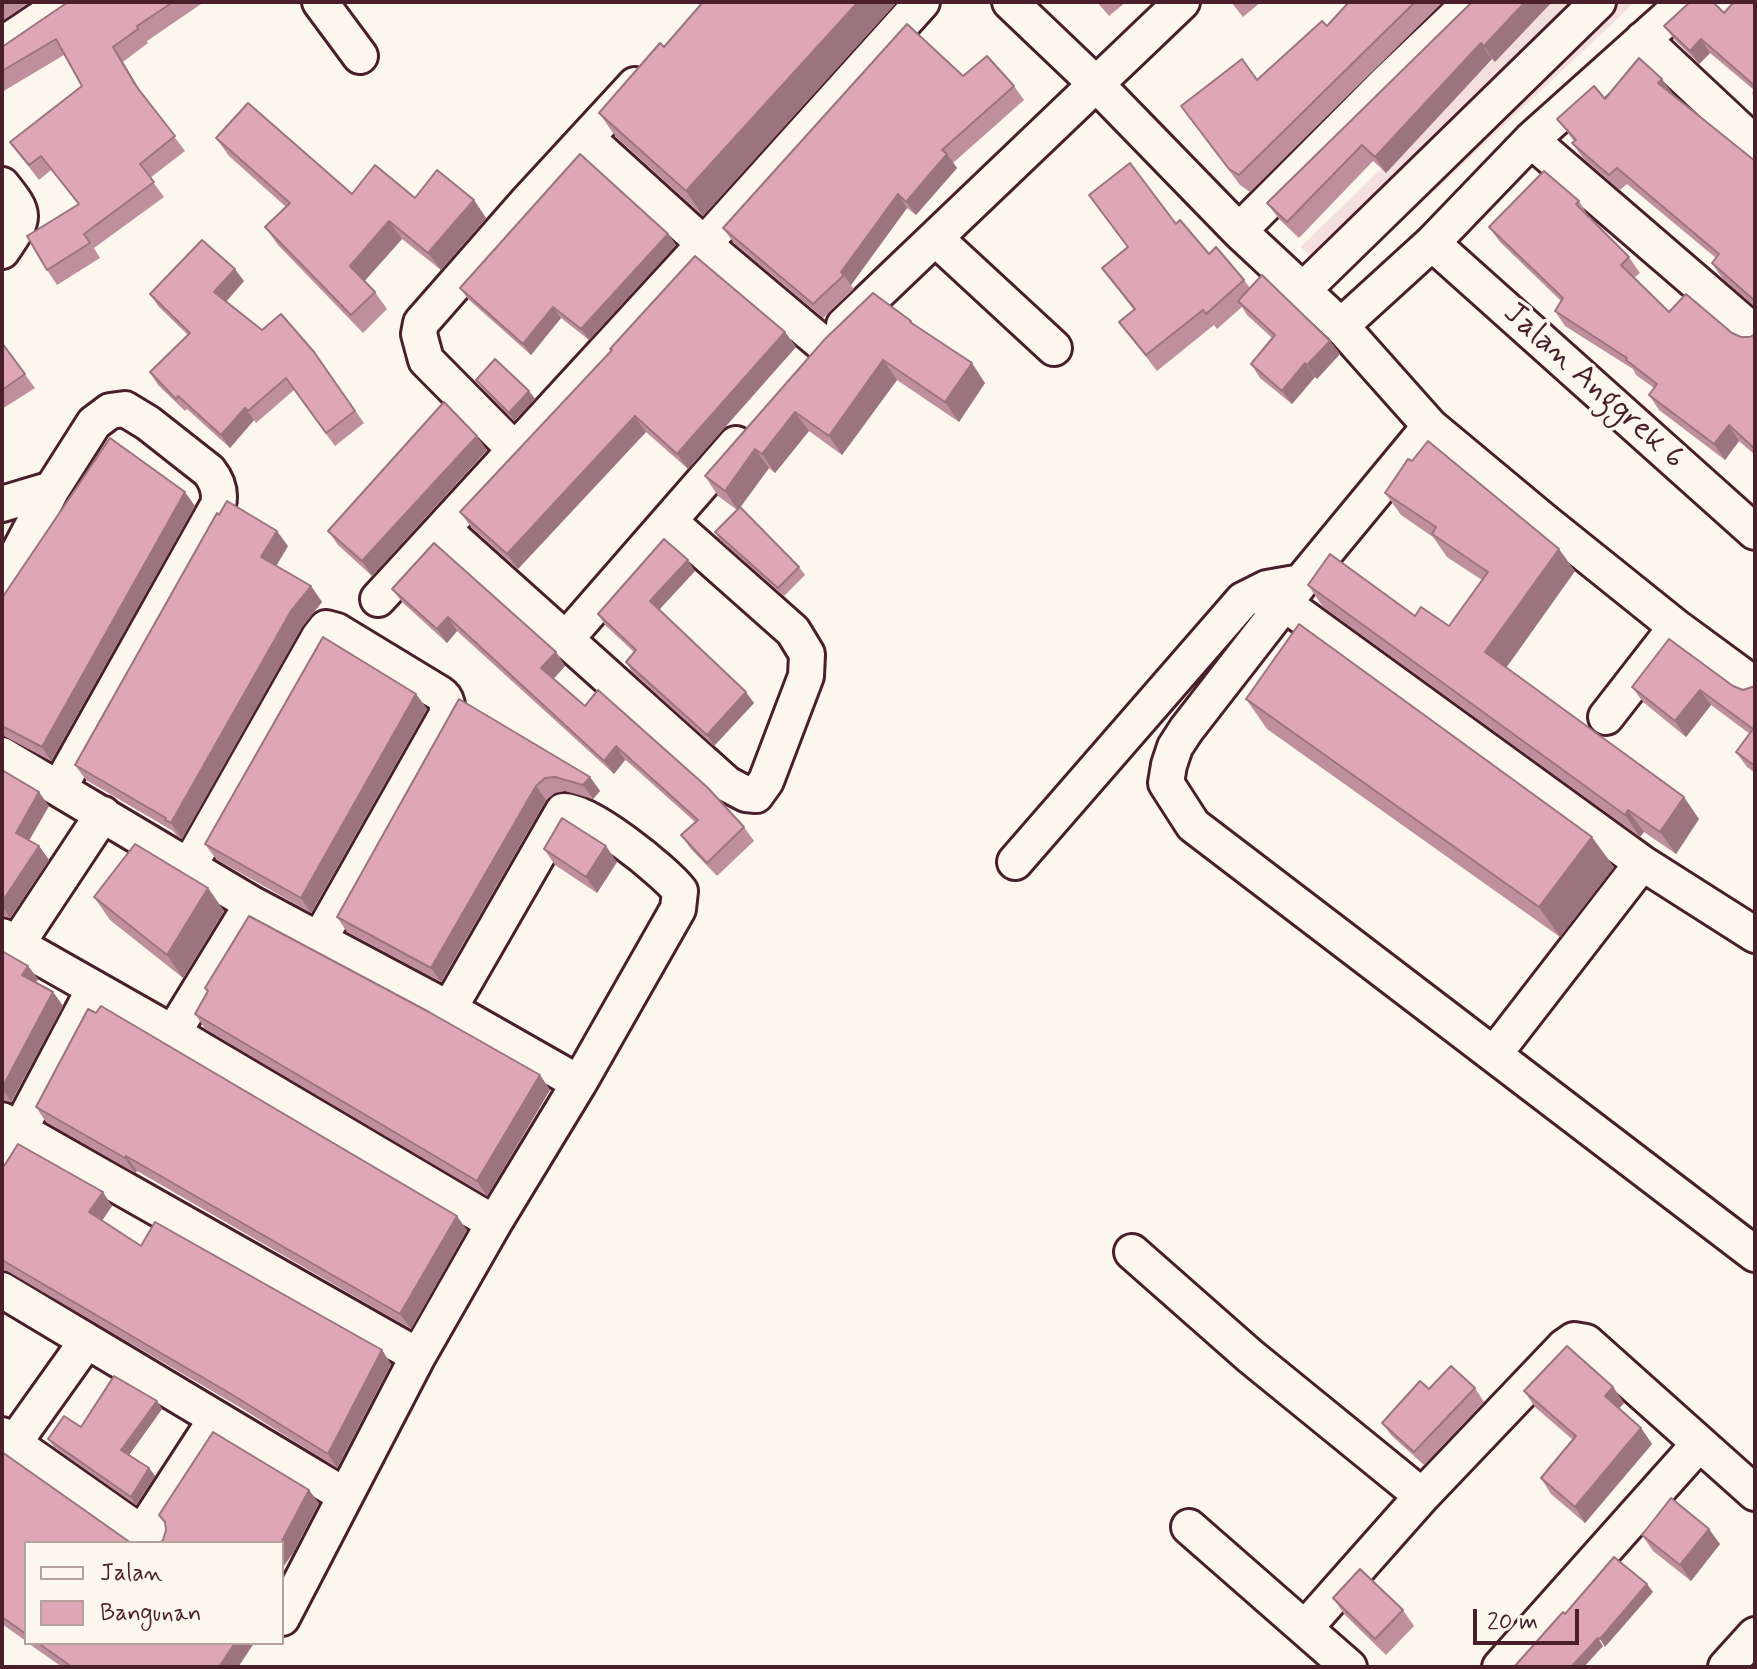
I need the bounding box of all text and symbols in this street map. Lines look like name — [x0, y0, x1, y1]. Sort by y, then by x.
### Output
street label: Jalan Anggrek 6 — [1494, 295, 1692, 479]
legend — [24, 1541, 284, 1645]
text: Jalan — [100, 1558, 163, 1589]
scale bar — [1477, 1593, 1583, 1643]
text: Bangunan — [100, 1598, 201, 1629]
text: 20 m — [1487, 1607, 1538, 1638]

